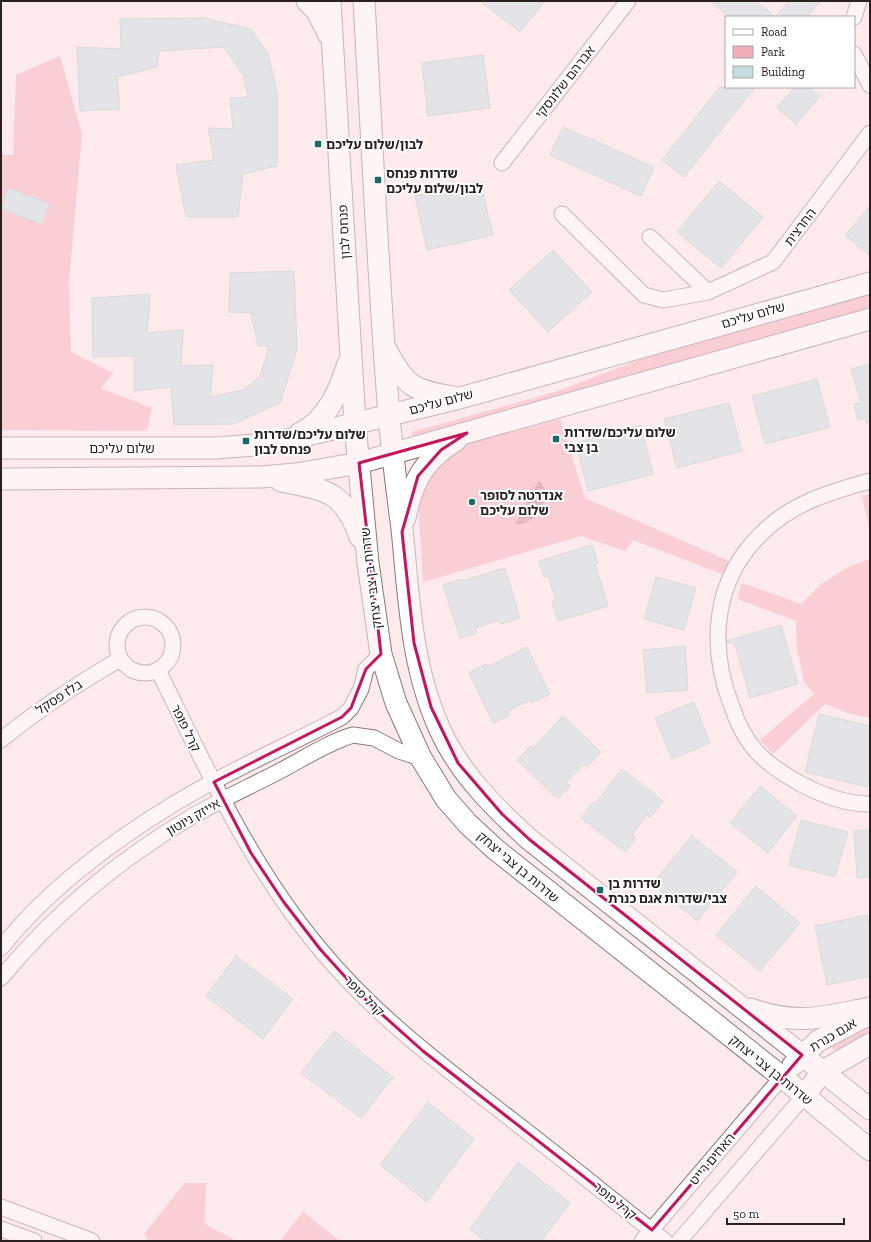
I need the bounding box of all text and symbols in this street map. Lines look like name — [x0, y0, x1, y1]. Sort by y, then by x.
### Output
legend — [725, 16, 855, 88]
text: Road — [761, 25, 787, 39]
street label: אברהם שלונסקי — [532, 43, 598, 121]
text: Park — [761, 45, 786, 59]
text: Building — [761, 65, 805, 79]
place label: לבון/שלום עליכם — [326, 137, 423, 152]
marker: לבון/שלום עליכם — [313, 139, 323, 149]
place label: שדרות פנחס לבון/שלום עליכם — [386, 166, 483, 196]
marker: שדרות פנחס לבון/שלום עליכם — [373, 175, 383, 185]
street label: פנחס לבון — [335, 204, 353, 260]
street label: החרצית — [781, 205, 819, 249]
street label: שלום עליכם — [719, 299, 787, 331]
street label: שלום עליכם — [407, 386, 475, 418]
place label: שלום עליכם/שדרות בן צבי — [564, 425, 676, 455]
place label: שלום עליכם/שדרות פנחס לבון — [254, 427, 366, 457]
marker: שלום עליכם/שדרות בן צבי — [551, 434, 561, 444]
marker: שלום עליכם/שדרות פנחס לבון — [241, 436, 251, 446]
street label: שלום עליכם — [89, 441, 155, 456]
place label: אנדרטה לסופר שלום עליכם — [480, 488, 563, 518]
marker: אנדרטה לסופר שלום עליכם — [467, 497, 477, 507]
street label: שדרות בן צבי יצחק — [357, 526, 385, 630]
street label: בלז פסקל — [33, 676, 85, 718]
street label: קרל פופר — [168, 702, 204, 754]
street label: אייזק ניוטון — [163, 796, 223, 838]
street label: שדרות בן צבי יצחק — [474, 828, 562, 906]
place label: שדרות בן צבי/שדרות אגם כנרת — [608, 876, 727, 906]
marker: שדרות בן צבי/שדרות אגם כנרת — [595, 885, 605, 895]
street label: קרל פופר — [341, 973, 387, 1019]
street label: אגם כנרת — [807, 1015, 859, 1055]
street label: שדרות בן צבי יצחק — [727, 1032, 815, 1108]
street label: האחים רייט — [686, 1130, 738, 1188]
street label: קרל פופר — [591, 1179, 639, 1223]
scale bar — [727, 1200, 844, 1226]
text: 50 m — [733, 1207, 760, 1221]

